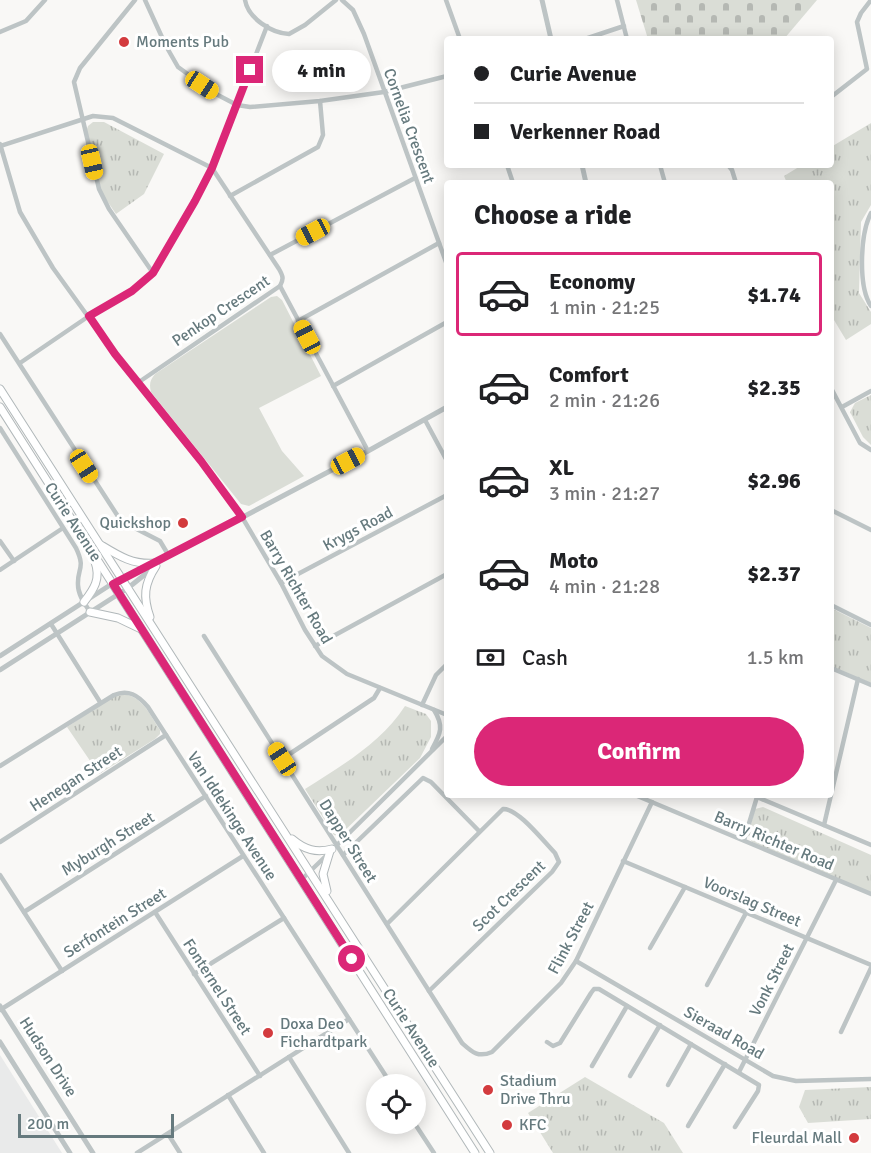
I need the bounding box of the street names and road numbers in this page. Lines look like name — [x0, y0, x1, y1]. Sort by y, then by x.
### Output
street label: Cornelia Crescent — [379, 66, 439, 187]
street label: Penkop Crescent — [168, 271, 274, 351]
street label: Curie Avenue — [40, 479, 106, 565]
street label: Krygs Road — [320, 502, 396, 556]
street label: Barry Richter Road — [255, 526, 337, 648]
street label: Henegan Street — [26, 742, 126, 816]
street label: Van Iddekinge Avenue — [183, 748, 281, 884]
street label: Dapper Street — [315, 796, 382, 887]
street label: Myburgh Street — [58, 807, 158, 880]
street label: Barry Richter Road — [711, 807, 837, 875]
street label: Scot Crescent — [468, 856, 550, 936]
street label: Voorslag Street — [700, 872, 804, 932]
street label: Serfontein Street — [60, 883, 170, 963]
street label: Flink Street — [544, 898, 599, 978]
street label: Fonternel Street — [178, 935, 256, 1039]
street label: Vonk Street — [745, 940, 799, 1020]
street label: Curie Avenue — [378, 985, 444, 1071]
street label: Sieraad Road — [680, 1002, 768, 1064]
street label: Hudson Drive — [15, 1013, 81, 1101]

